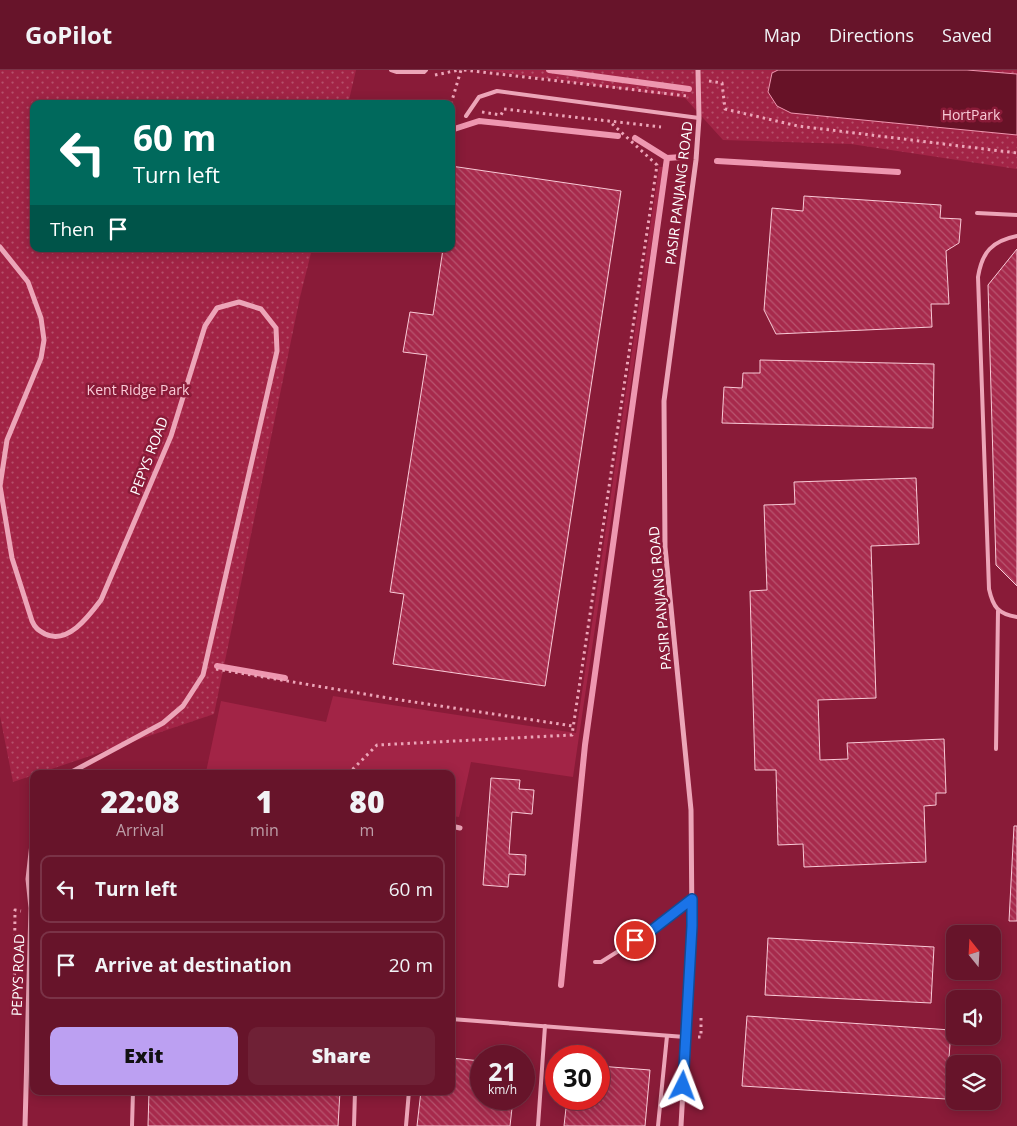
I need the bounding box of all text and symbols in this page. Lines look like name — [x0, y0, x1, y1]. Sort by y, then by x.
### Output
text: GoPilot — [25, 18, 112, 51]
text: Map — [764, 23, 801, 47]
text: Directions — [829, 23, 914, 47]
text: Saved — [942, 23, 992, 47]
park label: HortPark — [942, 105, 1001, 124]
text: 60 m — [133, 114, 216, 161]
icon: left — [50, 120, 115, 185]
street label: PASIR PANJANG ROAD — [660, 120, 697, 266]
text: Turn left — [133, 159, 220, 189]
icon: arrive — [104, 215, 132, 243]
text: Then — [50, 216, 94, 242]
park label: Kent Ridge Park — [87, 380, 190, 399]
street label: PEPYS ROAD — [125, 414, 172, 498]
street label: PASIR PANJANG ROAD — [644, 525, 675, 671]
text: 22:08 — [101, 781, 180, 822]
text: 1 — [256, 781, 273, 822]
text: 80 — [349, 781, 384, 822]
text: Arrival — [116, 819, 164, 841]
text: min — [250, 819, 279, 841]
text: m — [359, 819, 374, 841]
icon: left — [52, 875, 80, 903]
text: Turn left — [95, 876, 177, 902]
text: 60 m — [389, 876, 433, 902]
pin — [614, 919, 656, 961]
north arrow — [946, 925, 1001, 980]
map controls — [946, 925, 1001, 1110]
icon: arrive — [621, 926, 649, 954]
street label: PEPYS ROAD — [7, 934, 28, 1016]
icon: arrive — [52, 951, 80, 979]
text: Arrive at destination — [95, 952, 292, 978]
text: 20 m — [389, 952, 433, 978]
button: sound — [946, 990, 1001, 1045]
button: Exit — [50, 1027, 238, 1085]
button: Share — [248, 1027, 435, 1085]
speed limit sign: 30 — [545, 1045, 610, 1110]
text: 21 — [488, 1054, 517, 1088]
button: layers — [946, 1055, 1001, 1110]
position arrow — [656, 1059, 708, 1111]
text: km/h — [488, 1081, 517, 1098]

